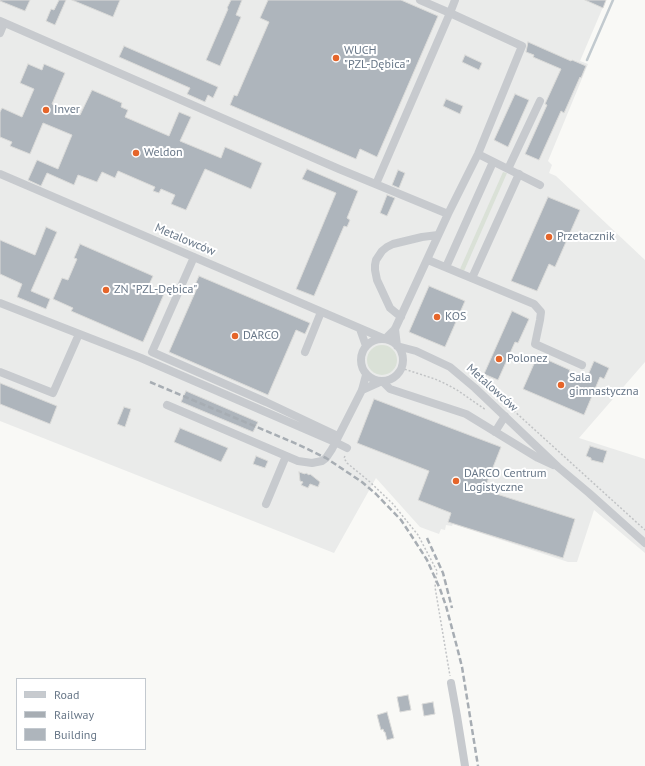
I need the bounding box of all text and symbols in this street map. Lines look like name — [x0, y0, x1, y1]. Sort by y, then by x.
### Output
place label: WUCH "PZL-Dębica" — [344, 44, 409, 72]
marker: WUCH "PZL-Dębica" — [331, 53, 341, 63]
place label: Inver — [54, 103, 80, 117]
marker: Inver — [41, 105, 51, 115]
place label: Weldon — [144, 146, 182, 160]
marker: Weldon — [131, 148, 141, 158]
street label: Metalowców — [153, 221, 217, 259]
place label: Przetacznik — [557, 230, 615, 244]
marker: Przetacznik — [544, 232, 554, 242]
place label: ZN "PZL-Dębica" — [114, 283, 197, 297]
marker: ZN "PZL-Dębica" — [101, 285, 111, 295]
place label: KOS — [445, 310, 466, 324]
marker: KOS — [432, 312, 442, 322]
place label: DARCO — [243, 329, 279, 343]
marker: DARCO — [230, 331, 240, 341]
place label: Polonez — [507, 352, 548, 366]
marker: Polonez — [494, 354, 504, 364]
street label: Metalowców — [463, 361, 521, 415]
place label: Sala gimnastyczna — [569, 371, 639, 399]
marker: Sala gimnastyczna — [556, 380, 566, 390]
place label: DARCO Centrum Logistyczne — [464, 467, 547, 495]
marker: DARCO Centrum Logistyczne — [451, 476, 461, 486]
legend — [16, 678, 146, 750]
text: Road — [54, 687, 79, 702]
text: Railway — [54, 707, 94, 722]
text: Building — [54, 727, 97, 742]

